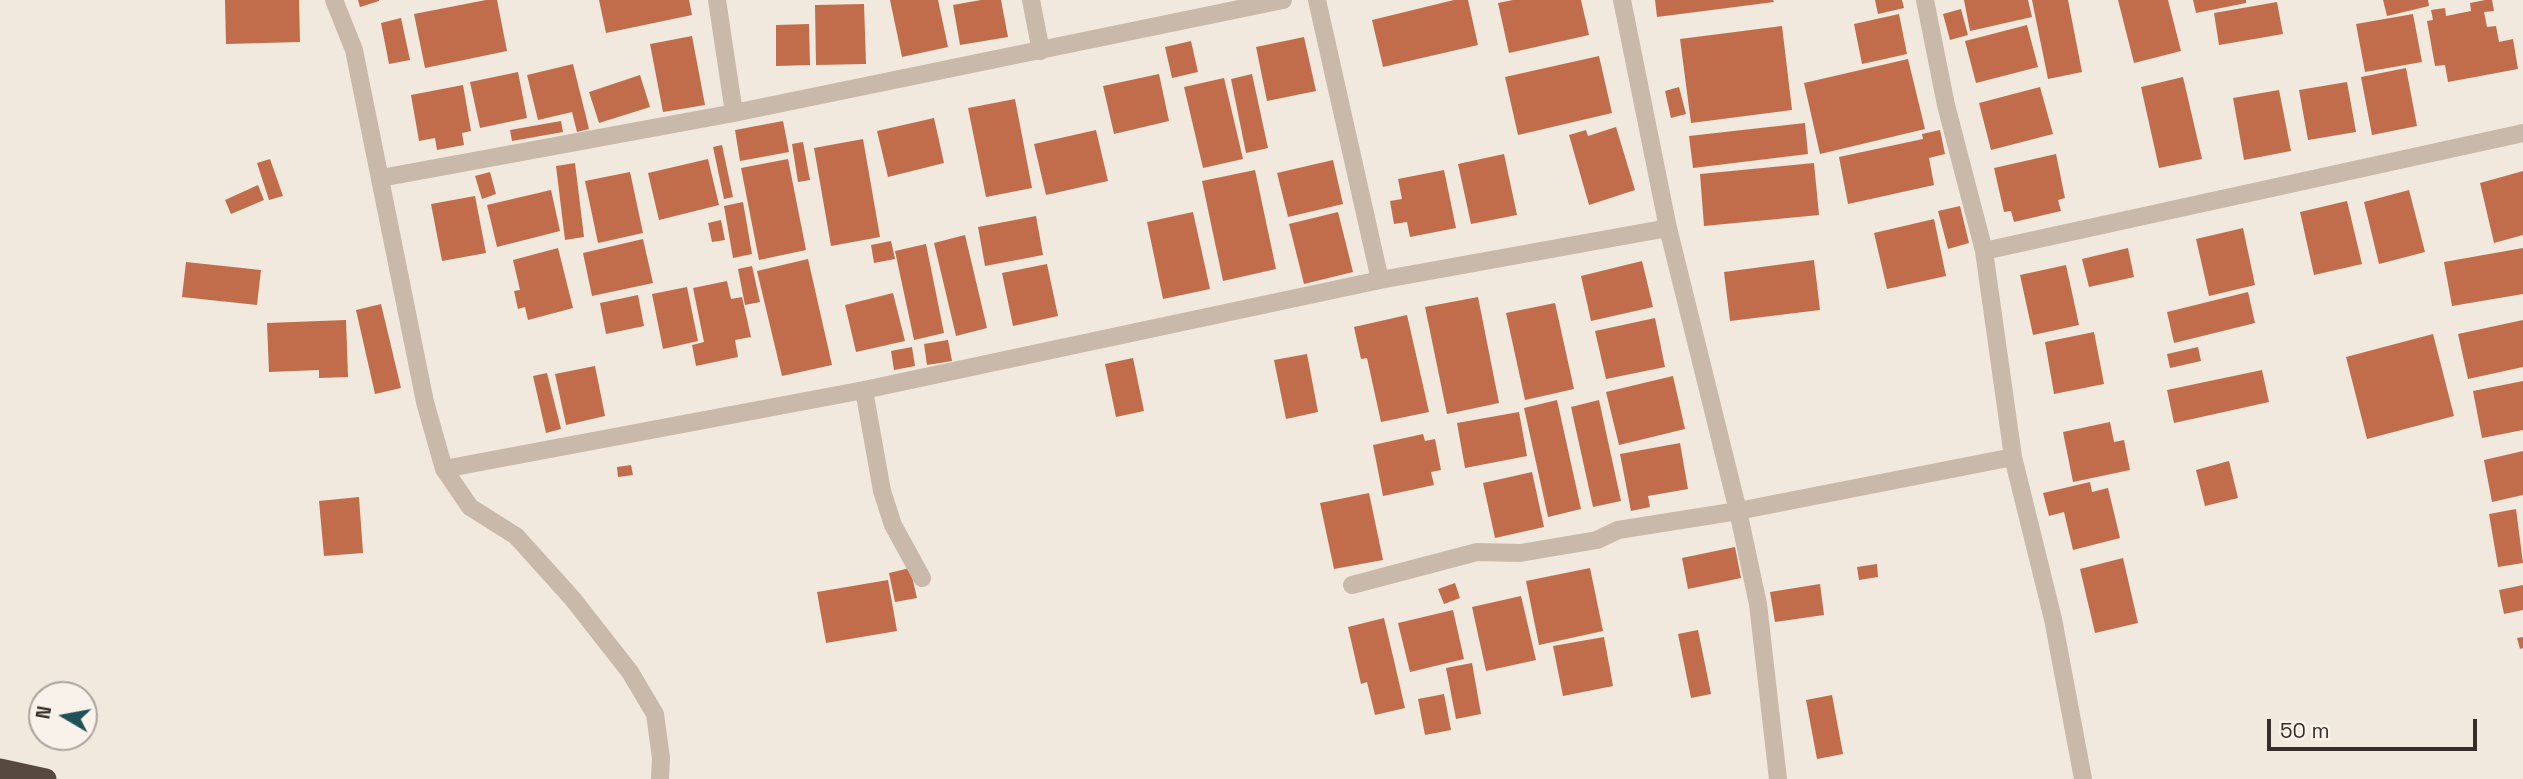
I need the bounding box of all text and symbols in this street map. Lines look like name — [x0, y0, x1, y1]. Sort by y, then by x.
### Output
north arrow — [28, 681, 98, 751]
text: N — [30, 704, 57, 721]
scale bar — [2271, 706, 2481, 750]
text: 50 m — [2280, 717, 2330, 744]

